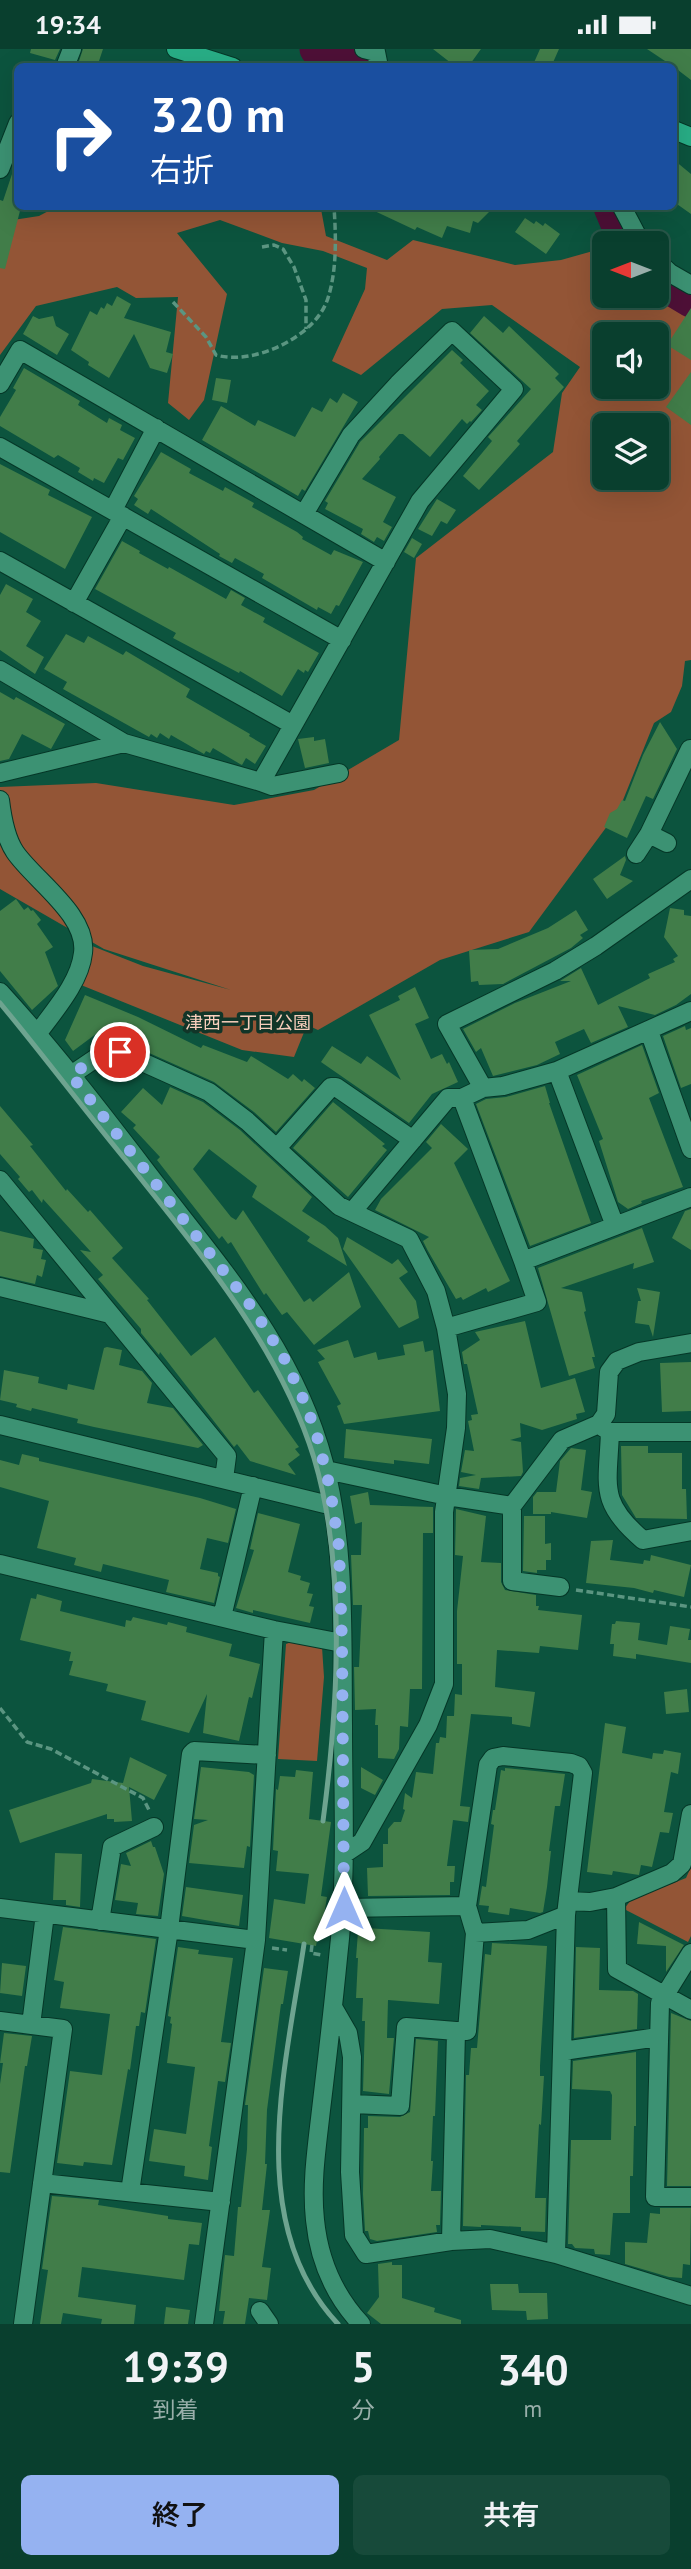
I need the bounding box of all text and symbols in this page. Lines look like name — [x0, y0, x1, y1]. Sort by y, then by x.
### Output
text: 19:34 — [35, 8, 101, 41]
text: 320 m — [150, 82, 285, 146]
icon: right — [35, 91, 126, 182]
text: 右折 — [150, 148, 214, 190]
north arrow — [592, 231, 668, 308]
map controls — [592, 231, 669, 490]
button: sound — [592, 322, 669, 399]
button: layers — [592, 413, 669, 490]
park label: 津西一丁目公園 — [185, 1011, 311, 1034]
pin — [90, 1022, 150, 1082]
icon: arrive — [101, 1033, 139, 1071]
position arrow — [307, 1871, 381, 1945]
text: 19:39 — [122, 2339, 229, 2394]
text: 5 — [351, 2339, 375, 2394]
text: 340 — [497, 2342, 569, 2397]
text: m — [524, 2394, 542, 2423]
text: 到着 — [153, 2395, 199, 2424]
text: 分 — [352, 2395, 375, 2424]
button: 終了 — [21, 2475, 339, 2555]
button: 共有 — [353, 2475, 670, 2555]

